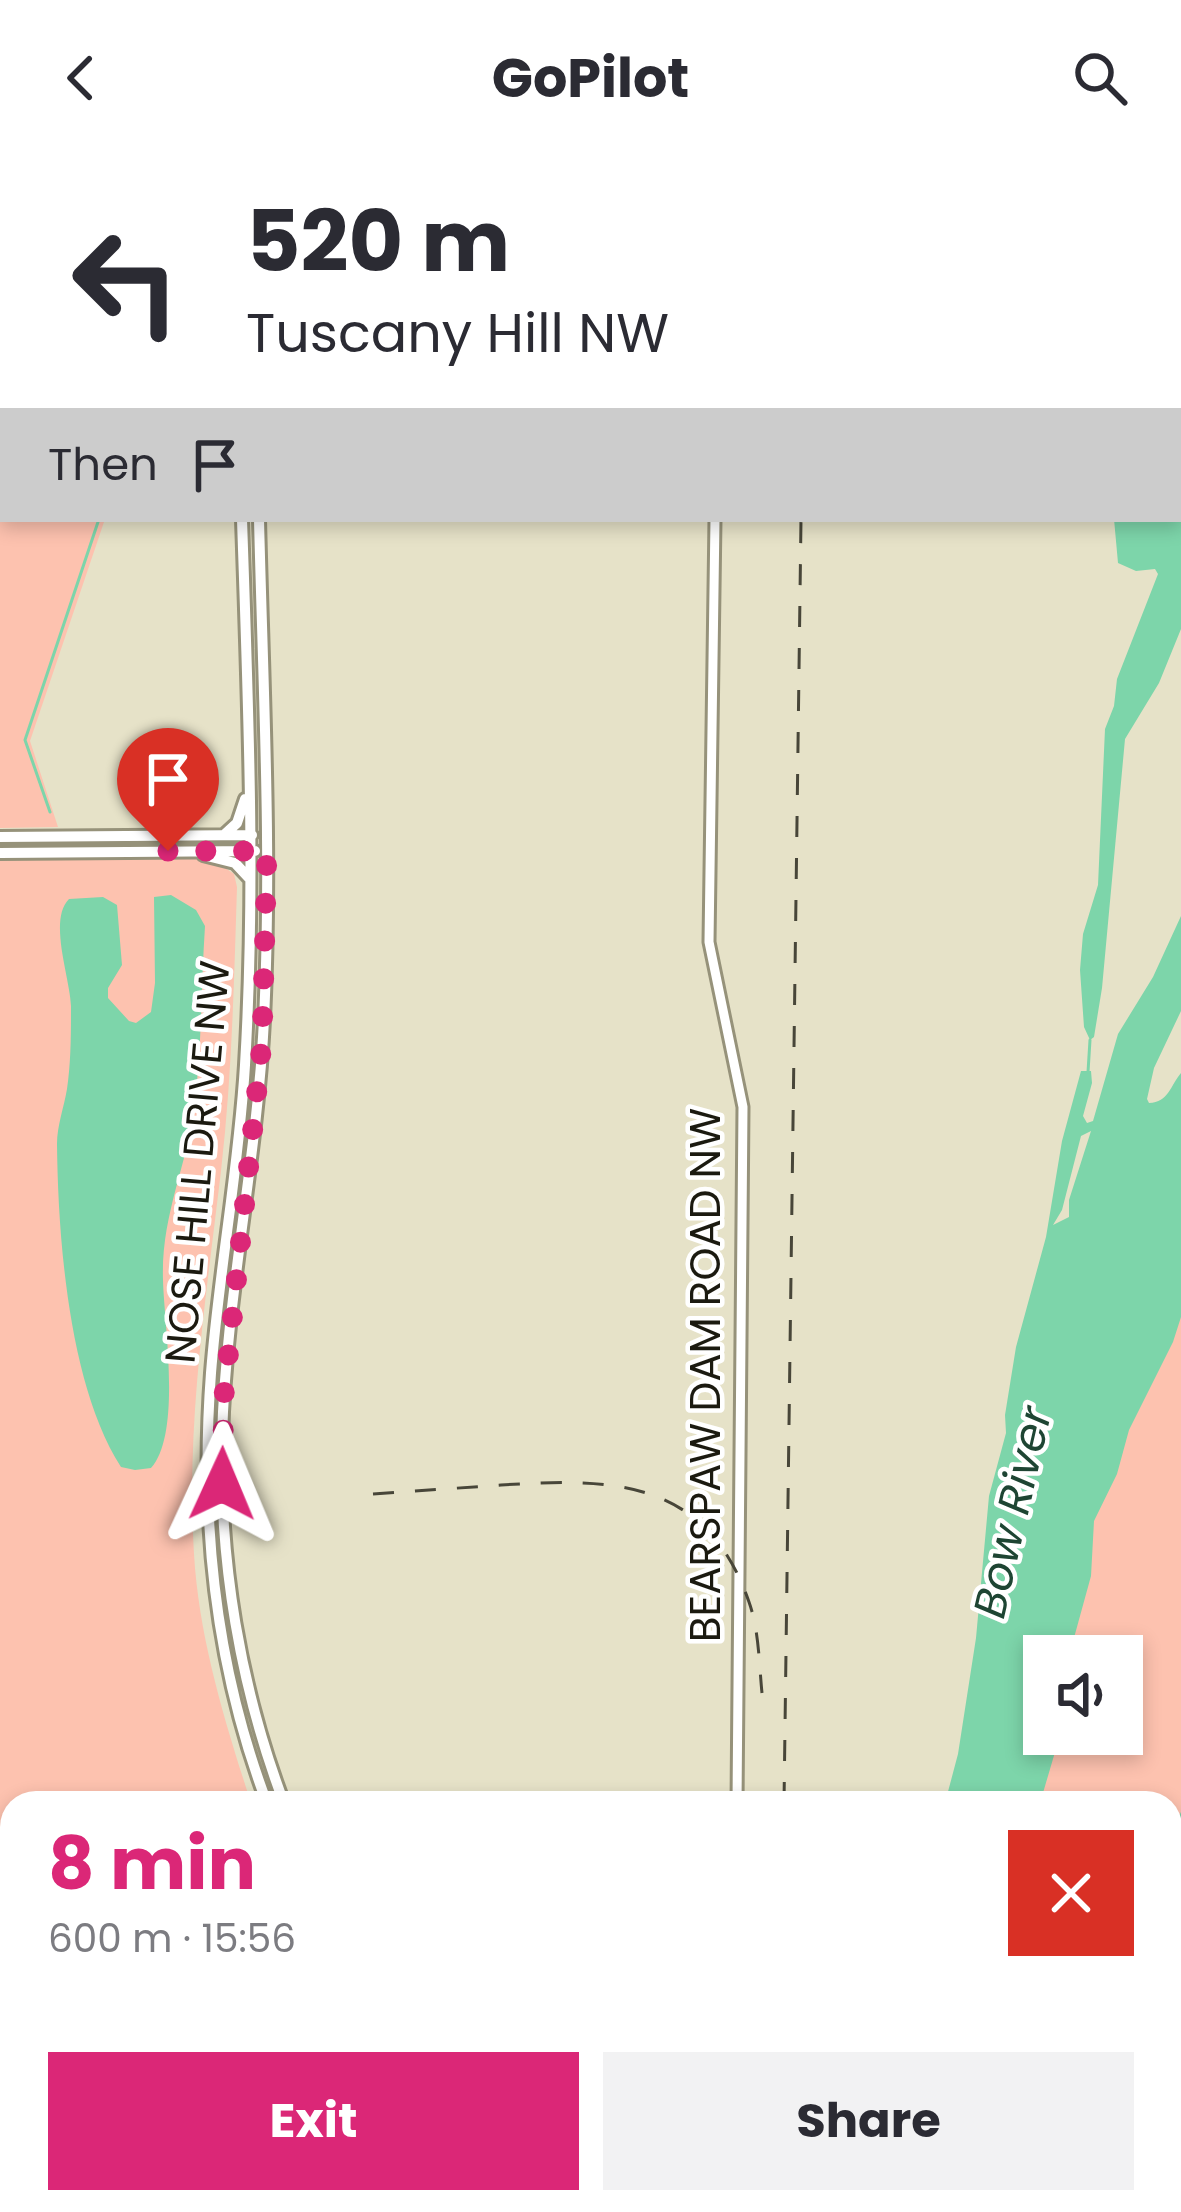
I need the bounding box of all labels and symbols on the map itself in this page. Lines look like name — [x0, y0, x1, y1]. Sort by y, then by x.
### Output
pin — [117, 728, 219, 851]
street label: NOSE HILL DRIVE NW — [151, 958, 244, 1366]
street label: BEARSPAW DAM ROAD NW — [676, 1108, 735, 1642]
water label: Bow River — [958, 1399, 1068, 1624]
position arrow — [159, 1421, 285, 1547]

